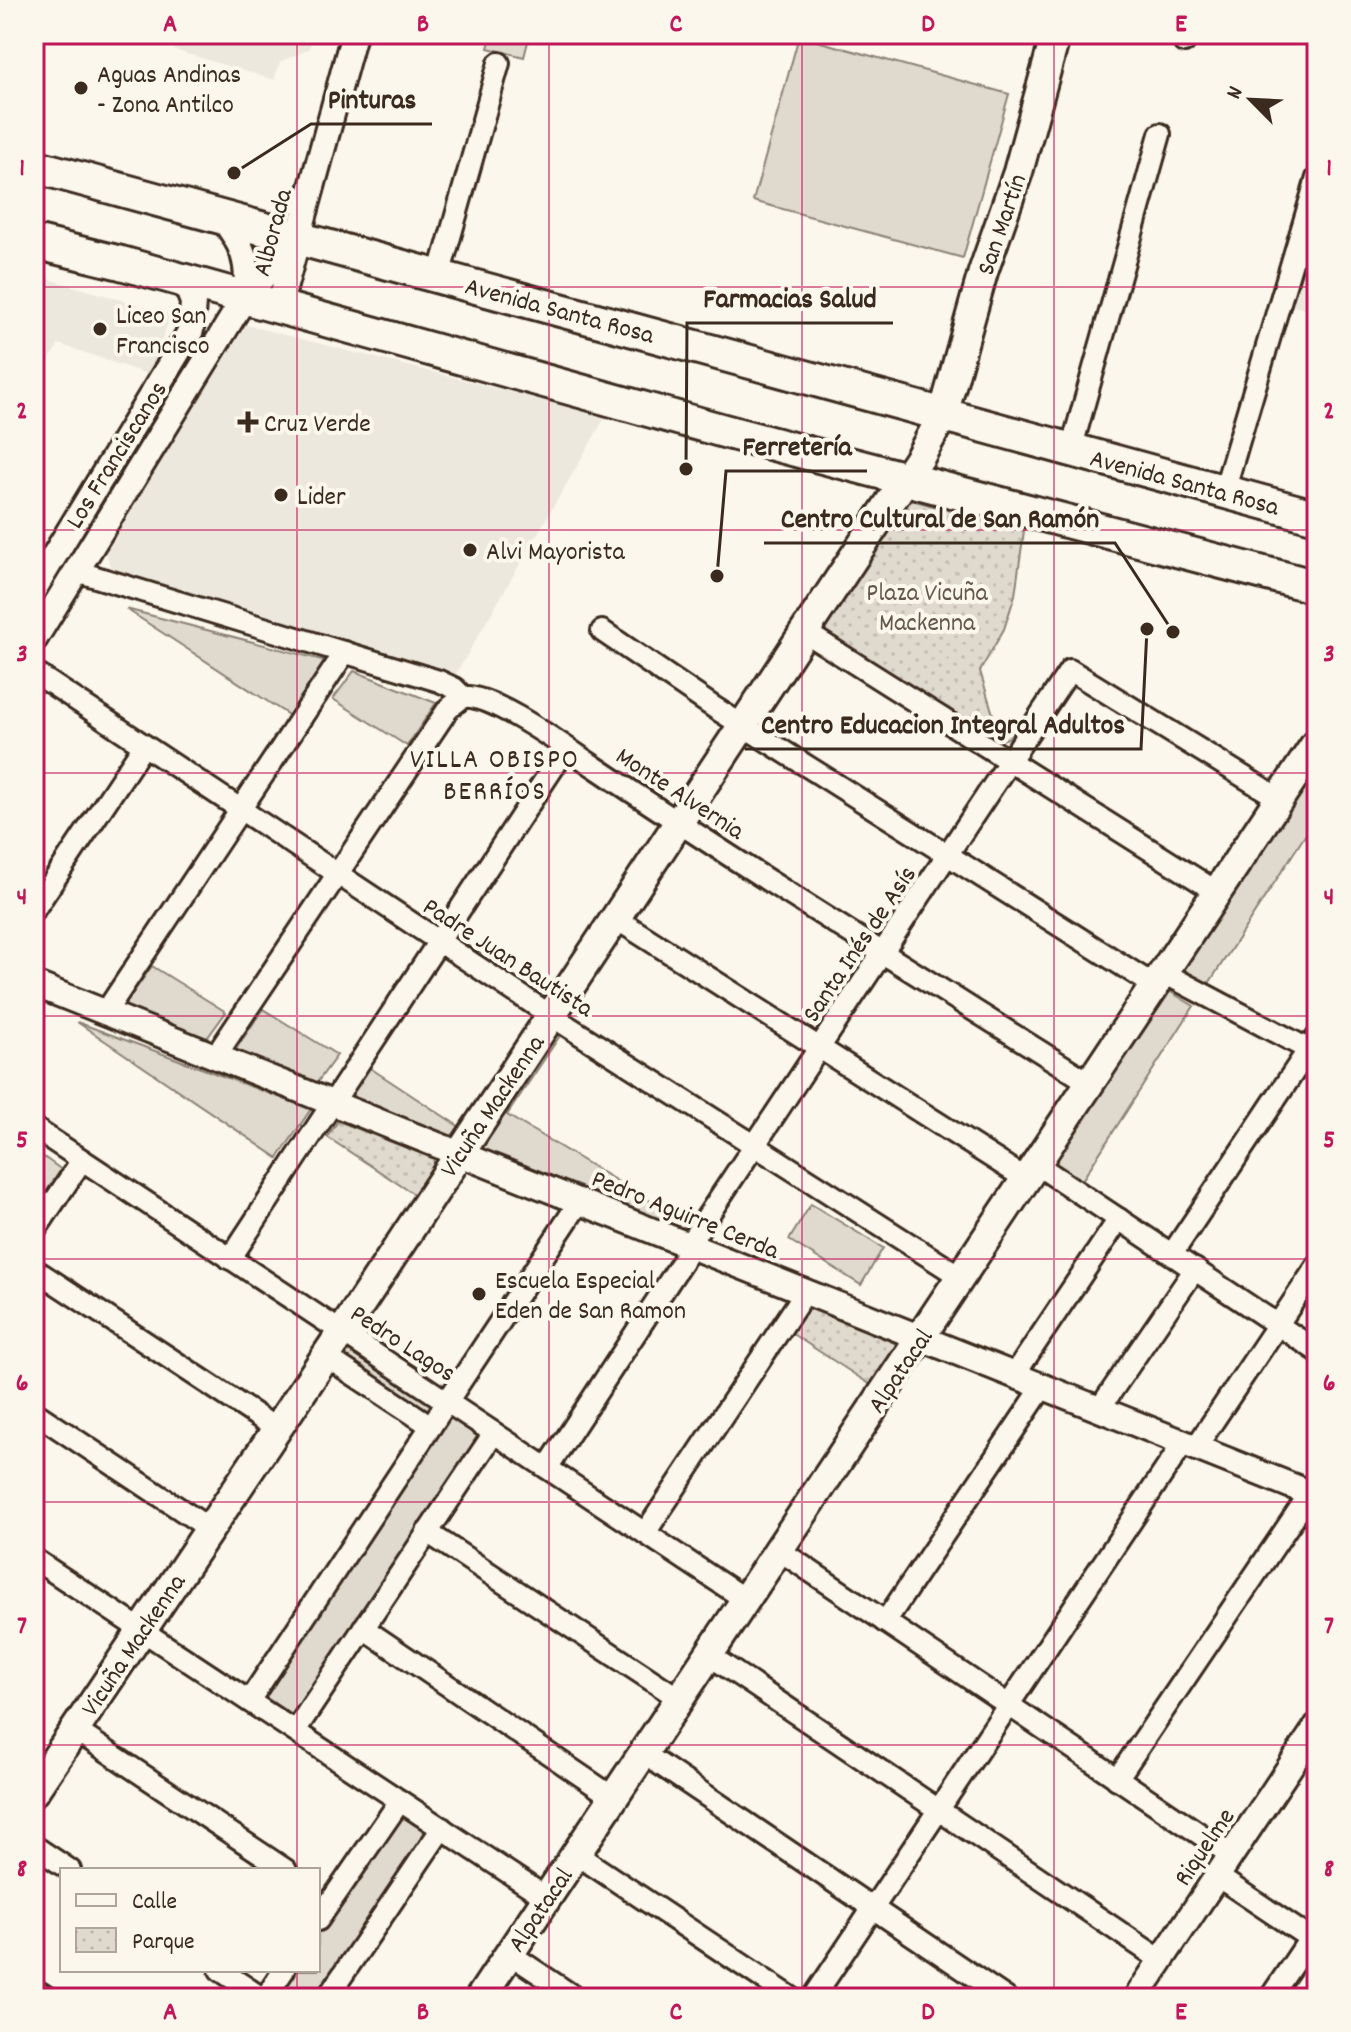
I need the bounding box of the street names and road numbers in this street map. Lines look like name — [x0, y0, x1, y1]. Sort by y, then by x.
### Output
street label: San Martín — [969, 169, 1038, 281]
street label: Alborada — [245, 184, 304, 281]
street label: Avenida Santa Rosa — [460, 269, 659, 356]
street label: Los Franciscanos — [58, 375, 178, 537]
street label: Avenida Santa Rosa — [1085, 441, 1284, 528]
street label: Monte Alvernia — [607, 739, 752, 851]
street label: Santa Inés de Asís — [795, 859, 927, 1031]
street label: Padre Juan Bautista — [414, 890, 600, 1029]
street label: Vicuña Mackenna — [432, 1027, 556, 1186]
street label: Pedro Aguirre Cerda — [585, 1162, 785, 1271]
street label: Pedro Lagos — [342, 1297, 462, 1393]
street label: Alpatacal — [860, 1322, 944, 1422]
street label: Vicuña Mackenna — [73, 1566, 197, 1725]
street label: Riquelme — [1166, 1801, 1246, 1894]
street label: Alpatacal — [500, 1861, 584, 1961]

